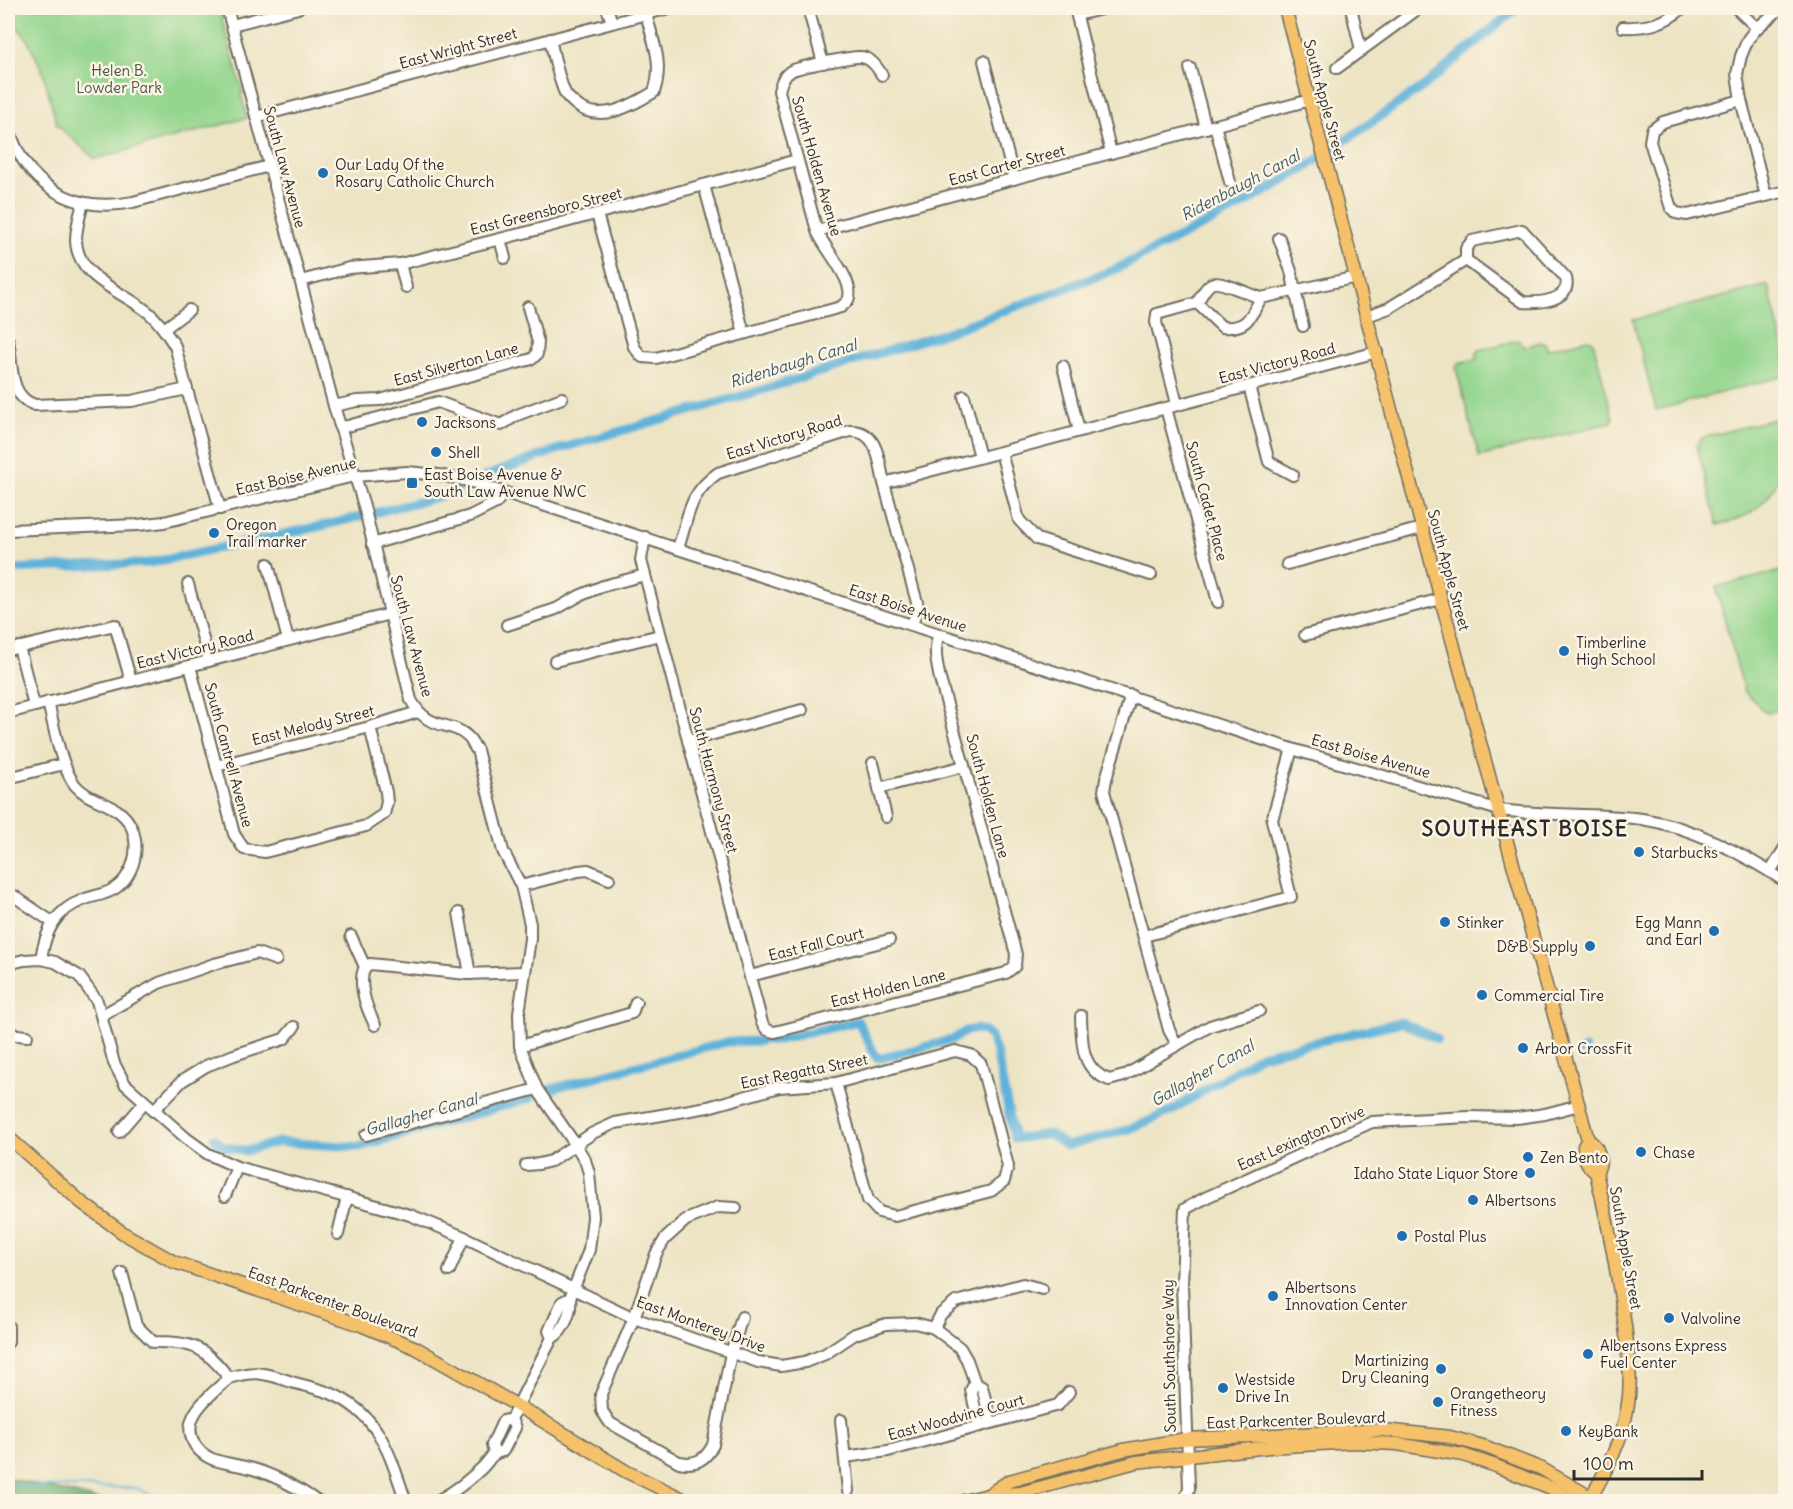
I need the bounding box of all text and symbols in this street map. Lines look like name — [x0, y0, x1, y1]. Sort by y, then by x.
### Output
street label: East Wright Street — [397, 23, 519, 73]
street label: South Apple Street — [1300, 37, 1350, 163]
park label: Helen B. Lowder Park — [76, 61, 162, 97]
street label: South Holden Avenue — [788, 94, 846, 238]
street label: South Law Avenue — [260, 104, 310, 230]
street label: East Carter Street — [947, 140, 1067, 190]
water label: Ridenbaugh Canal — [1177, 144, 1305, 225]
place label: Our Lady Of the Rosary Catholic Church — [335, 155, 495, 191]
marker: Our Lady Of the Rosary Catholic Church — [316, 166, 330, 180]
street label: East Greensboro Street — [468, 183, 624, 239]
water label: Ridenbaugh Canal — [727, 333, 861, 392]
street label: East Silverton Lane — [392, 338, 520, 390]
street label: East Victory Road — [1217, 338, 1338, 388]
street label: East Victory Road — [724, 410, 844, 464]
place label: Jacksons — [434, 413, 496, 432]
marker: Jacksons — [415, 415, 429, 429]
street label: South Cadet Place — [1182, 439, 1232, 563]
place label: Shell — [448, 443, 480, 462]
marker: Shell — [429, 445, 443, 459]
street label: East Boise Avenue — [234, 453, 358, 499]
place label: East Boise Avenue & South Law Avenue NWC — [424, 465, 587, 501]
marker: East Boise Avenue & South Law Avenue NWC — [405, 476, 419, 490]
street label: South Apple Street — [1424, 507, 1474, 633]
place label: Oregon Trail marker — [226, 515, 307, 551]
marker: Oregon Trail marker — [207, 526, 221, 540]
street label: South Law Avenue — [387, 573, 437, 699]
street label: East Boise Avenue — [847, 580, 969, 636]
street label: East Victory Road — [135, 625, 256, 673]
place label: Timberline High School — [1576, 633, 1656, 669]
marker: Timberline High School — [1557, 644, 1571, 658]
street label: South Cantrell Avenue — [201, 681, 257, 829]
street label: East Melody Street — [250, 701, 376, 749]
street label: South Harmony Street — [685, 705, 743, 855]
street label: East Boise Avenue — [1309, 730, 1433, 782]
street label: South Holden Lane — [962, 732, 1014, 860]
district label: SOUTHEAST BOISE — [1421, 815, 1629, 842]
place label: Starbucks — [1651, 843, 1718, 862]
marker: Starbucks — [1632, 845, 1646, 859]
place label: Stinker — [1457, 913, 1504, 932]
place label: Egg Mann and Earl — [1635, 913, 1702, 949]
marker: Stinker — [1438, 915, 1452, 929]
street label: East Fall Court — [766, 923, 866, 965]
marker: Egg Mann and Earl — [1707, 924, 1721, 938]
place label: D&B Supply — [1496, 937, 1578, 956]
marker: D&B Supply — [1583, 939, 1597, 953]
street label: East Holden Lane — [829, 965, 947, 1011]
place label: Commercial Tire — [1494, 986, 1604, 1005]
marker: Commercial Tire — [1475, 988, 1489, 1002]
water label: Gallagher Canal — [1147, 1034, 1259, 1111]
place label: Arbor CrossFit — [1535, 1039, 1632, 1058]
marker: Arbor CrossFit — [1516, 1041, 1530, 1055]
street label: East Regatta Street — [739, 1049, 869, 1093]
water label: Gallagher Canal — [363, 1088, 482, 1140]
street label: East Lexington Drive — [1234, 1101, 1368, 1175]
place label: Chase — [1653, 1143, 1695, 1162]
marker: Chase — [1634, 1145, 1648, 1159]
place label: Zen Bento — [1540, 1148, 1608, 1167]
marker: Zen Bento — [1521, 1150, 1535, 1164]
place label: Idaho State Liquor Store — [1354, 1164, 1518, 1183]
marker: Idaho State Liquor Store — [1523, 1166, 1537, 1180]
street label: South Apple Street — [1606, 1185, 1646, 1311]
place label: Albertsons — [1485, 1191, 1556, 1210]
marker: Albertsons — [1466, 1193, 1480, 1207]
place label: Postal Plus — [1414, 1227, 1487, 1246]
marker: Postal Plus — [1395, 1229, 1409, 1243]
street label: East Parkcenter Boulevard — [246, 1262, 421, 1342]
place label: Albertsons Innovation Center — [1285, 1278, 1407, 1314]
street label: South Southshore Way — [1158, 1279, 1180, 1433]
marker: Albertsons Innovation Center — [1266, 1289, 1280, 1303]
street label: East Monterey Drive — [634, 1292, 768, 1356]
place label: Valvoline — [1681, 1309, 1741, 1328]
marker: Valvoline — [1662, 1311, 1676, 1325]
place label: Albertsons Express Fuel Center — [1600, 1336, 1727, 1372]
marker: Albertsons Express Fuel Center — [1581, 1347, 1595, 1361]
place label: Martinizing Dry Cleaning — [1341, 1351, 1429, 1387]
marker: Martinizing Dry Cleaning — [1434, 1362, 1448, 1376]
place label: Westside Drive In — [1235, 1370, 1295, 1406]
marker: Westside Drive In — [1216, 1381, 1230, 1395]
place label: Orangetheory Fitness — [1450, 1384, 1546, 1420]
street label: East Woodvine Court — [886, 1390, 1026, 1444]
marker: Orangetheory Fitness — [1431, 1395, 1445, 1409]
street label: East Parkcenter Boulevard — [1206, 1407, 1386, 1433]
place label: KeyBank — [1578, 1422, 1638, 1441]
marker: KeyBank — [1559, 1424, 1573, 1438]
scale bar — [1574, 1443, 1702, 1481]
text: 100 m — [1583, 1452, 1634, 1475]

